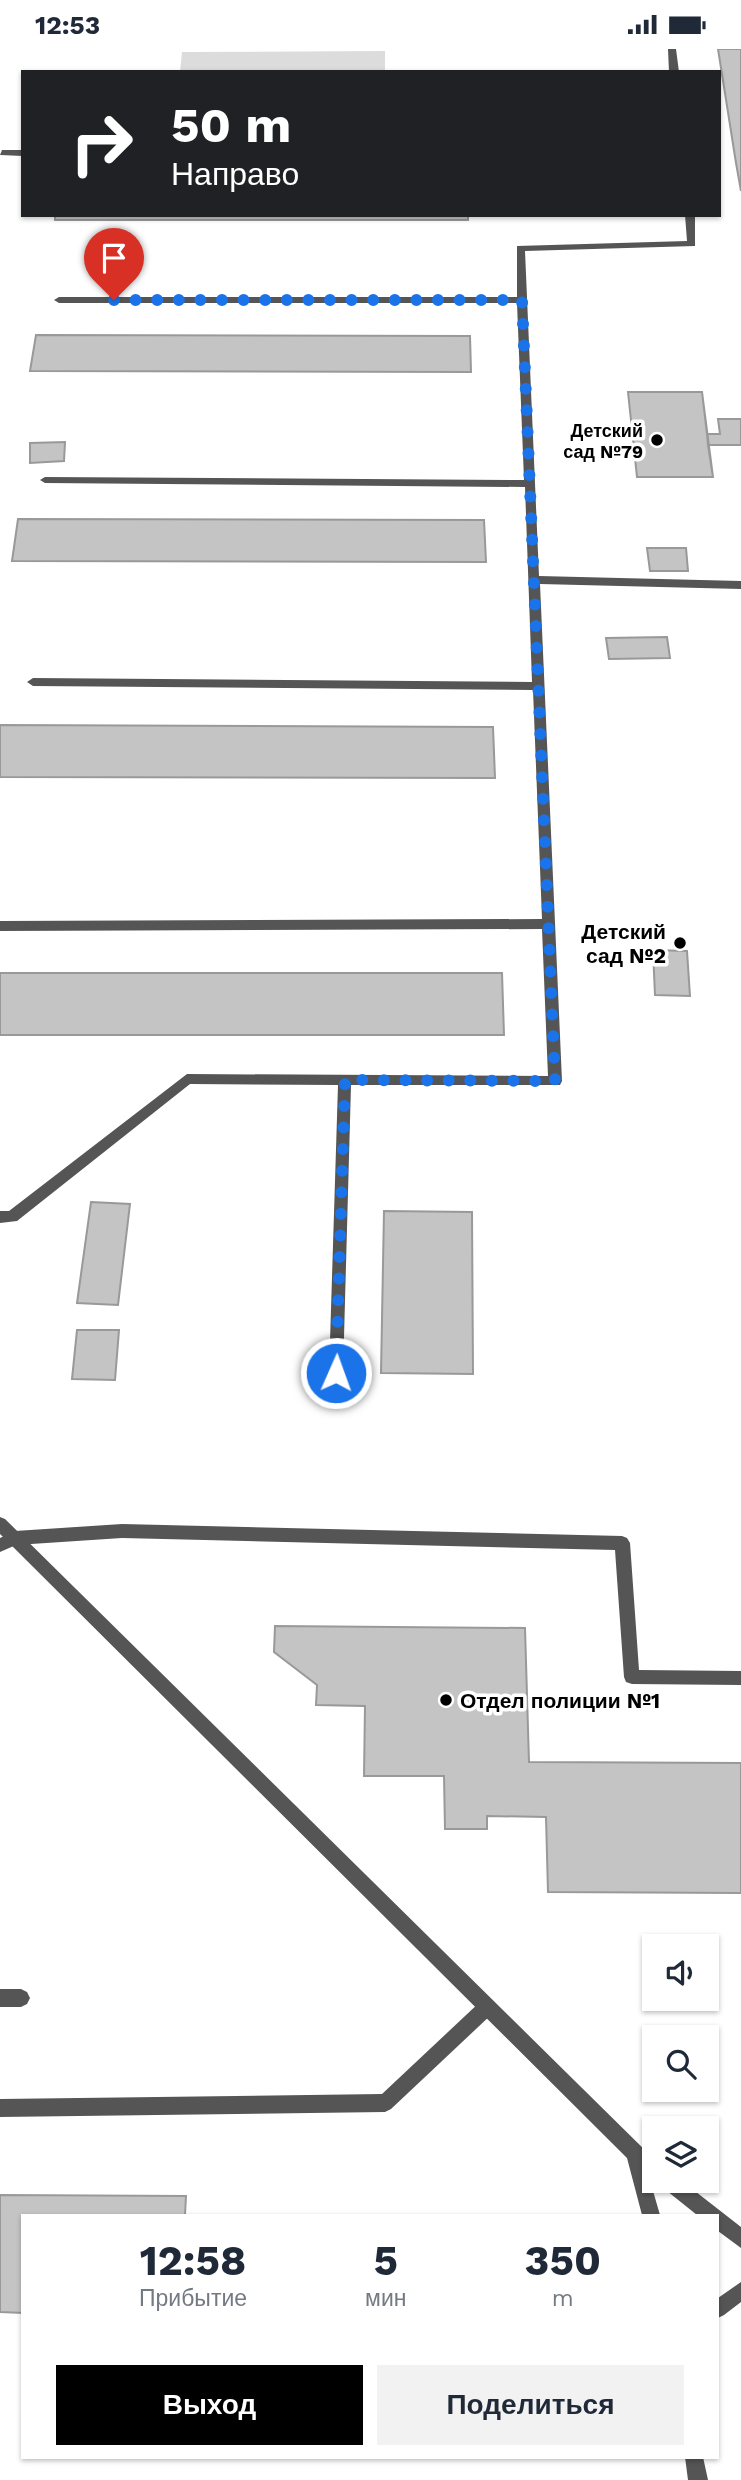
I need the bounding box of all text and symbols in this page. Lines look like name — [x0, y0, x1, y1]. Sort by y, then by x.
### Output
text: 12:53 — [35, 10, 100, 40]
text: 50 m — [171, 96, 291, 154]
icon: right — [56, 98, 147, 189]
text: Направо — [171, 155, 299, 193]
pin — [84, 228, 144, 300]
icon: arrive — [95, 239, 133, 277]
place label: Детский сад №79 — [563, 420, 643, 462]
marker: Детский сад №79 — [649, 432, 665, 448]
place label: Детский сад №2 — [581, 919, 666, 968]
marker: Детский сад №2 — [672, 935, 688, 951]
position arrow — [299, 1336, 373, 1410]
place label: Отдел полиции №1 — [460, 1688, 660, 1713]
marker: Отдел полиции №1 — [438, 1692, 454, 1708]
map controls — [642, 1934, 719, 2193]
button: sound — [642, 1934, 719, 2011]
button: search — [642, 2025, 719, 2102]
button: layers — [642, 2116, 719, 2193]
text: 12:58 — [140, 2236, 246, 2285]
text: 5 — [374, 2236, 398, 2285]
text: 350 — [524, 2236, 601, 2285]
text: Прибытие — [139, 2285, 247, 2312]
text: мин — [365, 2285, 406, 2312]
text: m — [552, 2285, 574, 2312]
button: Выход — [56, 2365, 363, 2445]
button: Поделиться — [377, 2365, 684, 2445]

